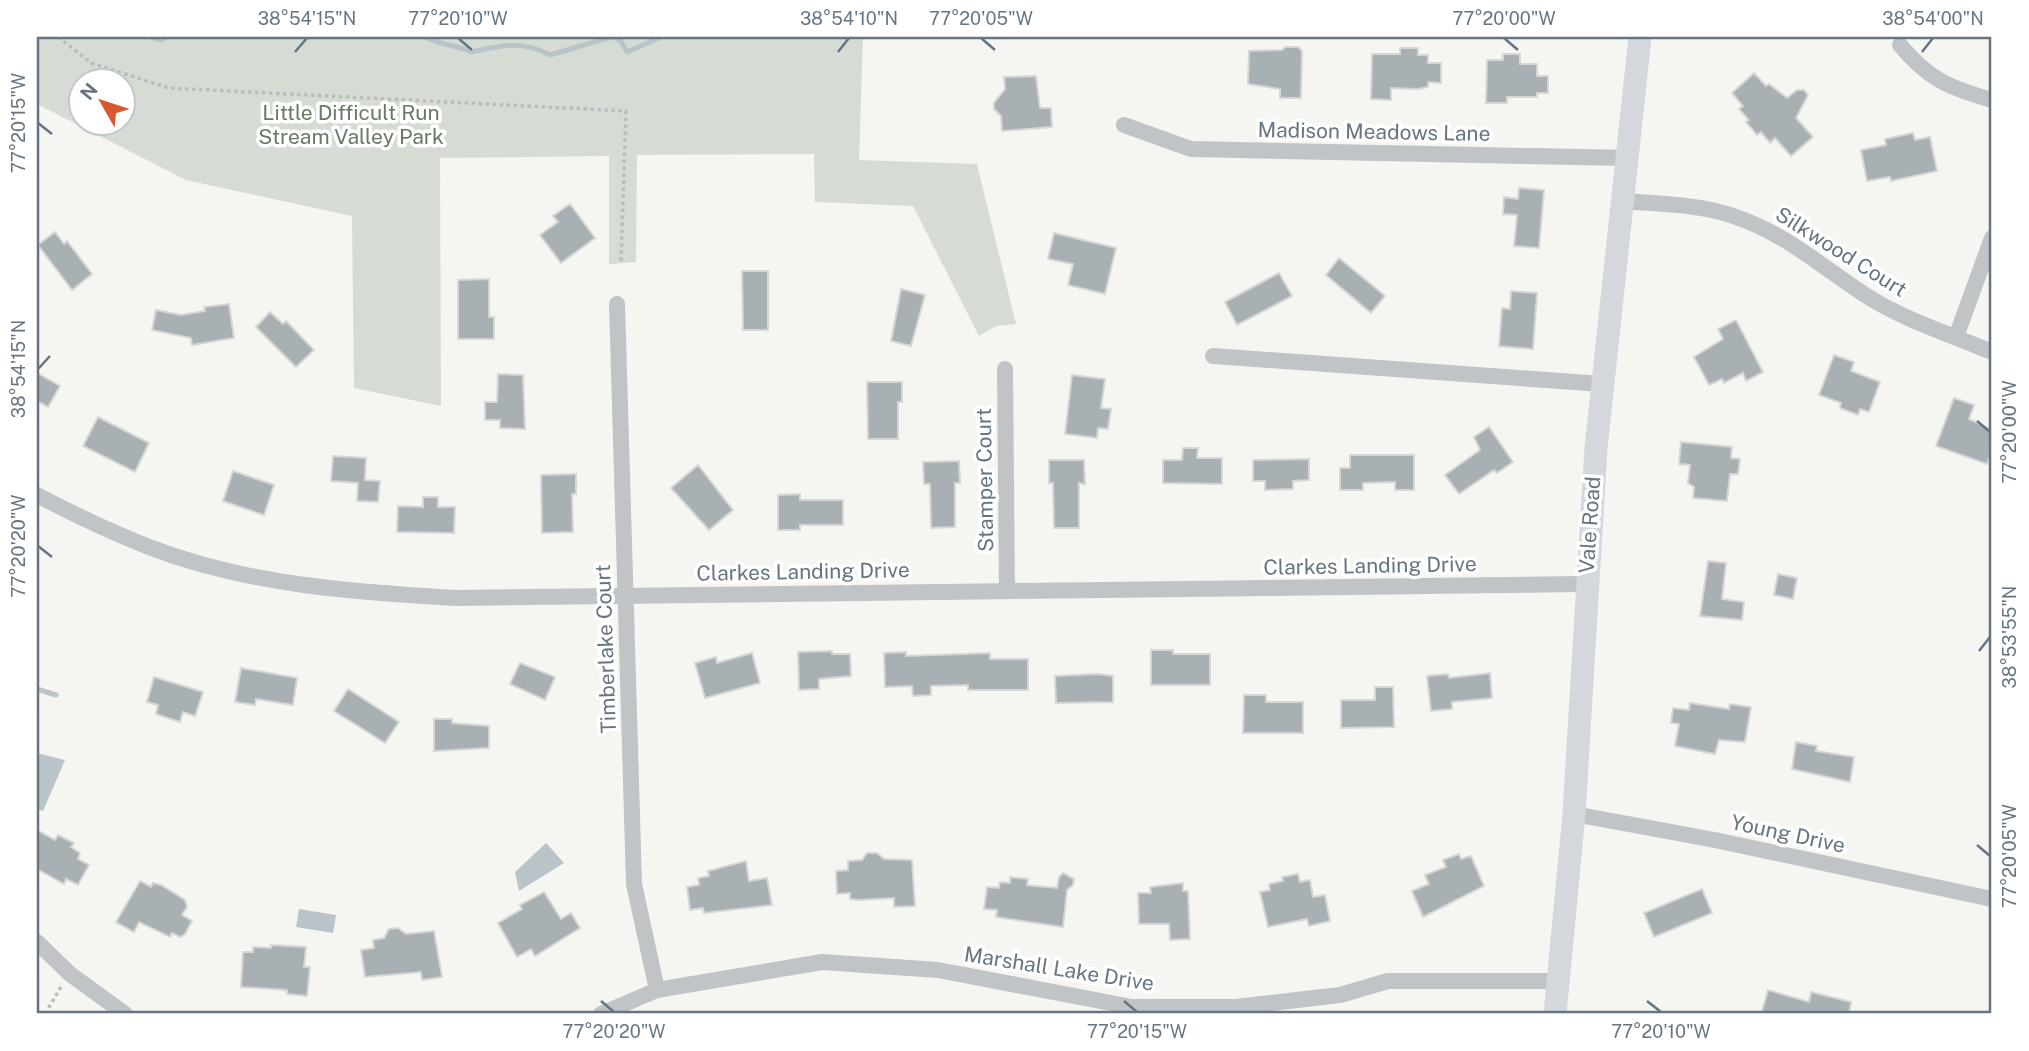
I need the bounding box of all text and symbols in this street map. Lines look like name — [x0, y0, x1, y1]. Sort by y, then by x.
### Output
text: 38°54'15"N — [258, 8, 356, 29]
text: 77°20'10"W — [408, 8, 508, 29]
text: 38°54'10"N — [800, 8, 898, 29]
text: 77°20'05"W — [929, 8, 1033, 29]
text: 77°20'00"W — [1452, 8, 1556, 29]
text: 38°54'00"N — [1882, 8, 1984, 29]
north arrow — [66, 66, 136, 136]
text: 77°20'15"W — [8, 73, 29, 173]
text: N — [76, 79, 102, 104]
park label: Little Difficult Run Stream Valley Park — [258, 100, 444, 149]
street label: Madison Meadows Lane — [1257, 117, 1491, 146]
street label: Silkwood Court — [1771, 201, 1911, 302]
text: 38°54'15"N — [8, 320, 29, 418]
text: 77°20'00"W — [1999, 380, 2020, 484]
street label: Stamper Court — [971, 408, 998, 552]
street label: Vale Road — [1574, 476, 1605, 574]
text: 77°20'20"W — [8, 495, 29, 597]
street label: Clarkes Landing Drive — [1263, 551, 1477, 580]
street label: Clarkes Landing Drive — [696, 557, 910, 586]
street label: Timberlake Court — [590, 564, 621, 734]
text: 38°53'55"N — [1999, 586, 2020, 688]
text: 77°20'05"W — [1999, 804, 2020, 908]
street label: Young Drive — [1729, 809, 1848, 858]
street label: Marshall Lake Drive — [962, 941, 1156, 996]
text: 77°20'20"W — [563, 1021, 665, 1042]
text: 77°20'15"W — [1087, 1021, 1187, 1042]
text: 77°20'10"W — [1611, 1021, 1711, 1042]

